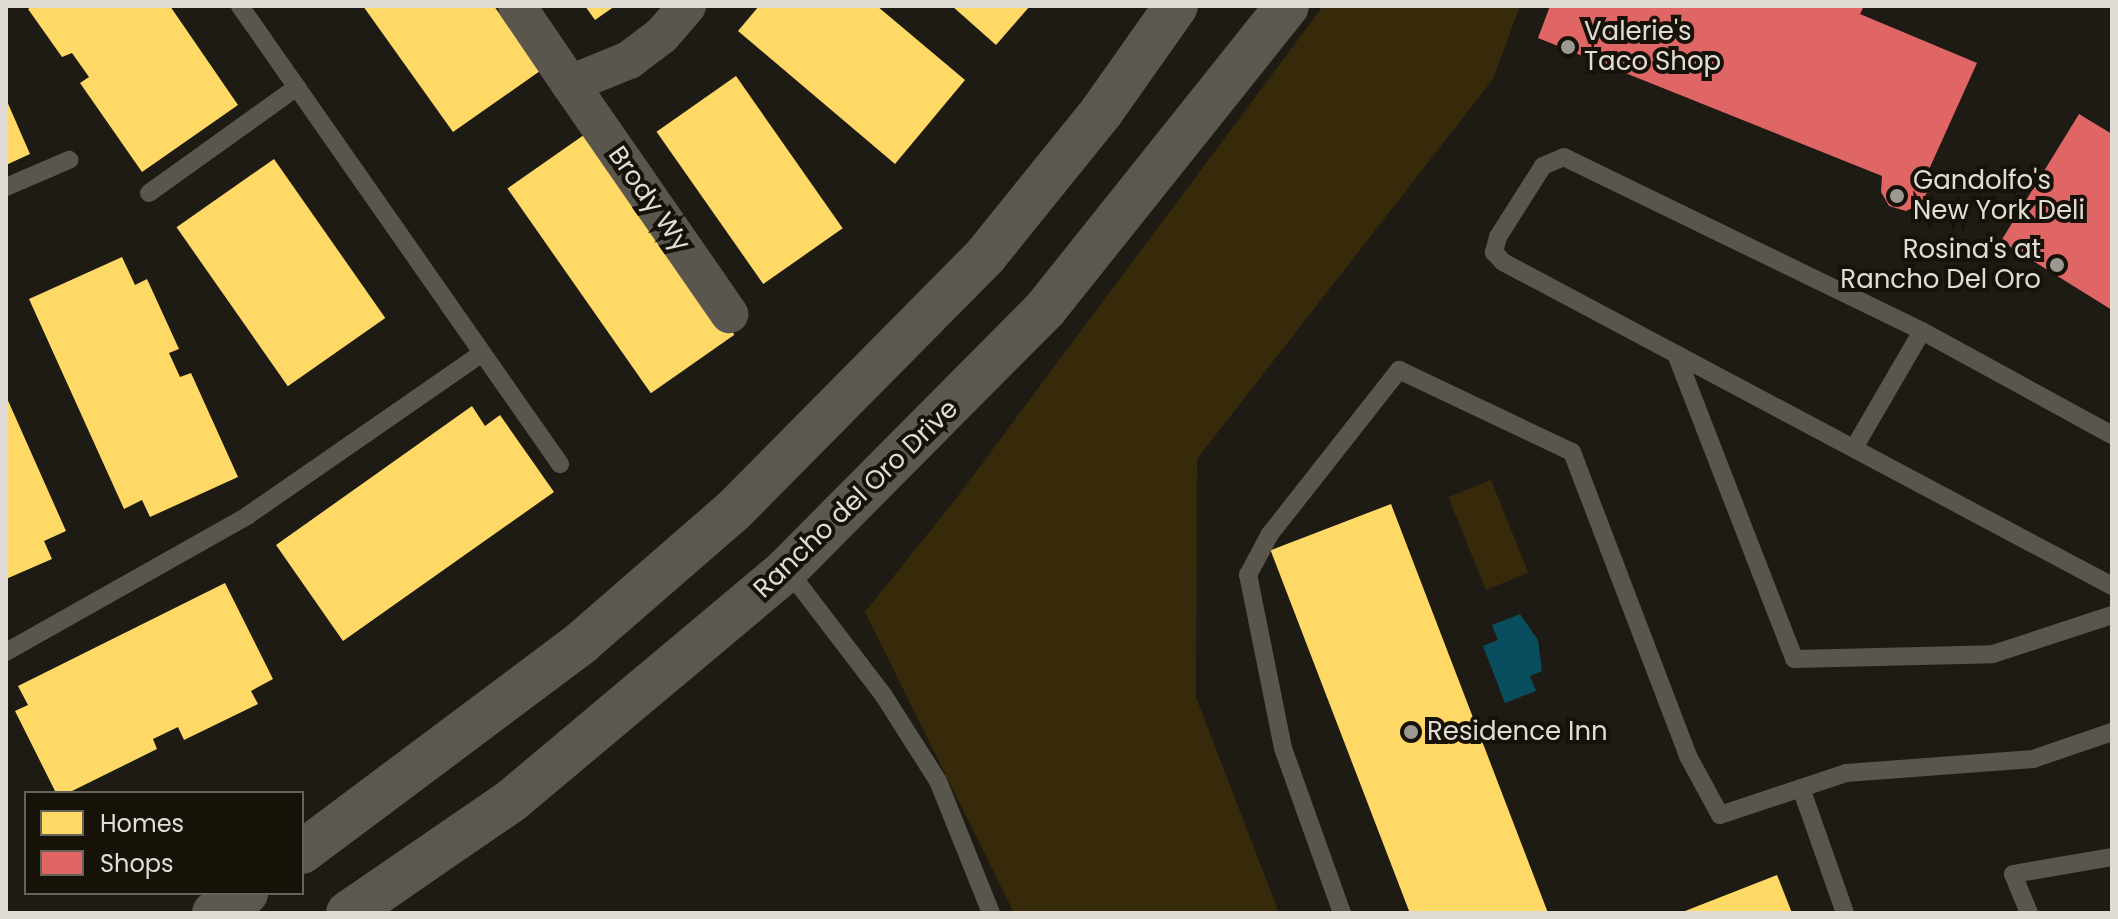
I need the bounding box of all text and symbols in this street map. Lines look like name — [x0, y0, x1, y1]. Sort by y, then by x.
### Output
place label: Valerie's Taco Shop — [1584, 16, 1721, 78]
marker: Valerie's Taco Shop — [1559, 38, 1577, 56]
street label: Brody Wy — [601, 140, 697, 258]
place label: Gandolfo's New York Deli — [1913, 165, 2085, 226]
marker: Gandolfo's New York Deli — [1888, 187, 1906, 205]
place label: Rosina's at Rancho Del Oro — [1840, 234, 2041, 296]
marker: Rosina's at Rancho Del Oro — [2048, 256, 2066, 274]
street label: Rancho del Oro Drive — [747, 393, 965, 605]
place label: Residence Inn — [1427, 716, 1608, 748]
marker: Residence Inn — [1402, 723, 1420, 741]
legend — [24, 791, 304, 895]
text: Homes — [100, 807, 184, 840]
text: Shops — [100, 847, 174, 880]

